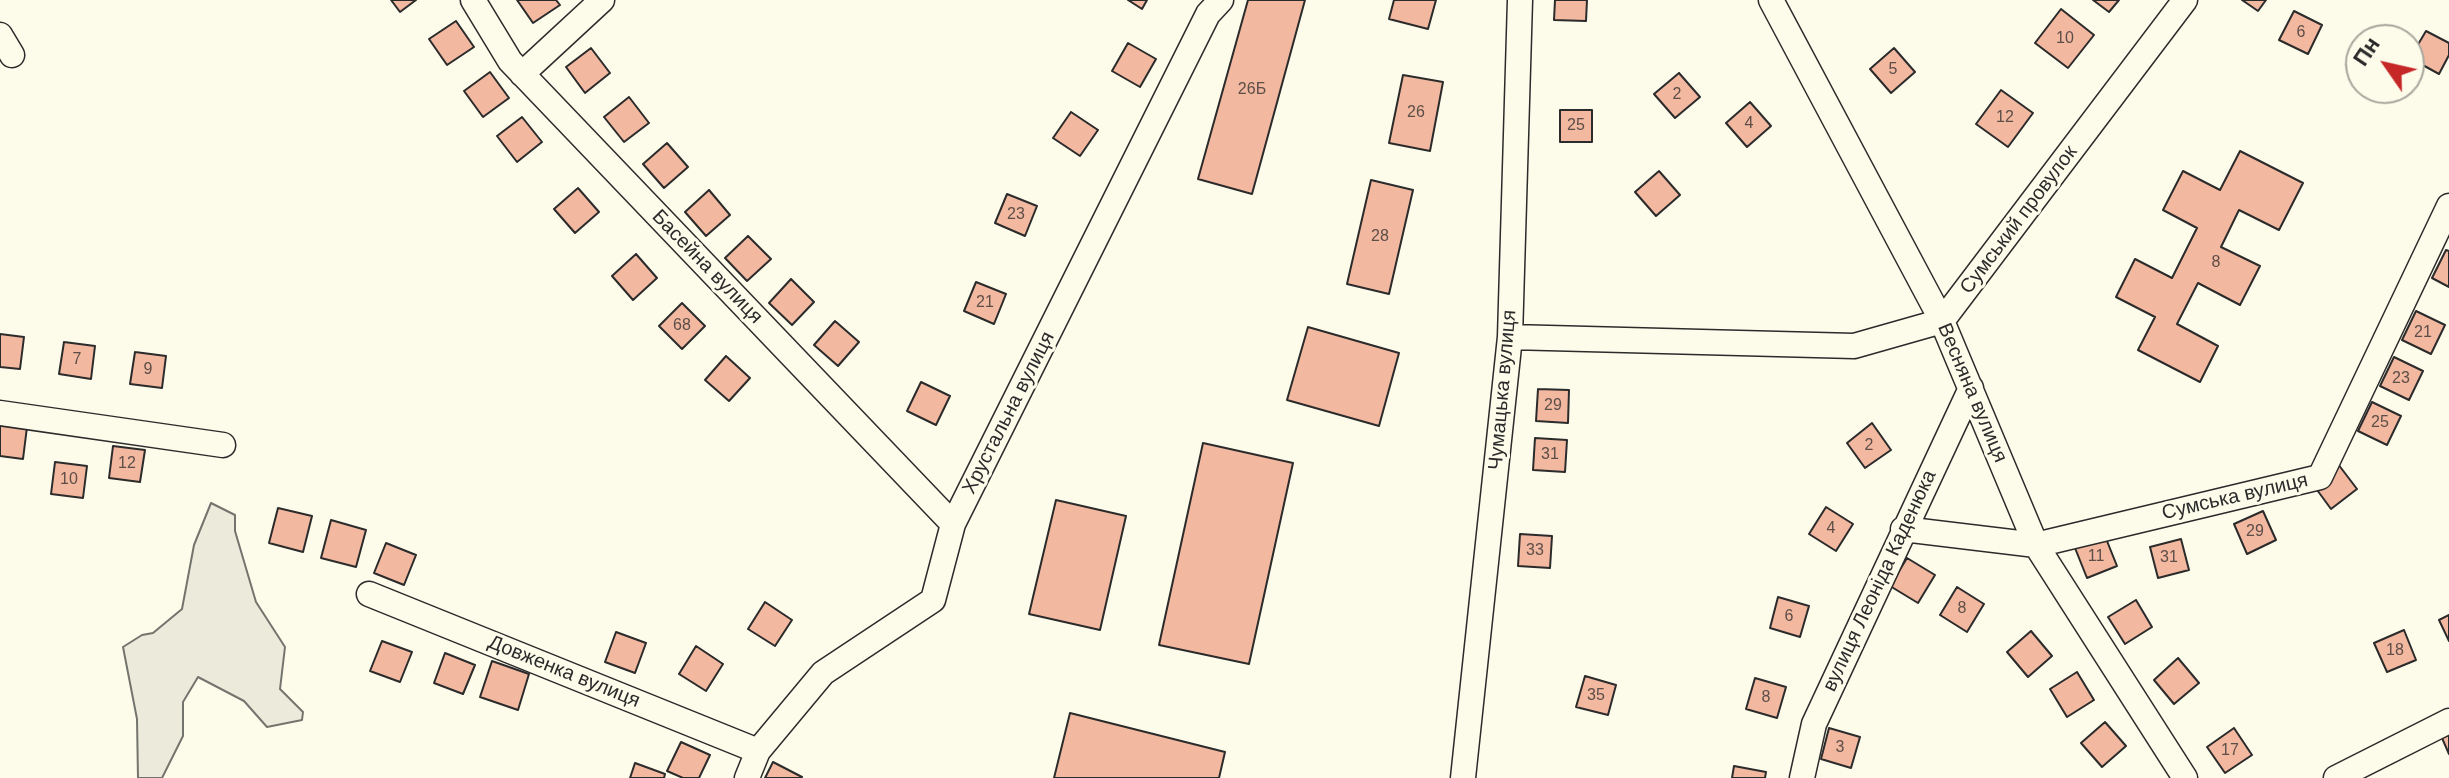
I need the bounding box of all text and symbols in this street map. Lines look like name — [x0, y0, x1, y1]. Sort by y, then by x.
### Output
house number: 6 — [2297, 23, 2305, 43]
north arrow — [2345, 24, 2425, 104]
house number: 10 — [2056, 29, 2074, 49]
text: Пн — [2348, 32, 2385, 70]
house number: 5 — [1889, 60, 1897, 80]
house number: 26Б — [1238, 80, 1266, 100]
house number: 2 — [1673, 85, 1681, 105]
house number: 26 — [1407, 103, 1425, 123]
house number: 12 — [1996, 108, 2014, 128]
house number: 4 — [1745, 114, 1753, 134]
house number: 25 — [1567, 116, 1585, 136]
street label: Сумський провулок — [1955, 141, 2083, 299]
street label: Басейна вулиця — [647, 205, 767, 329]
house number: 23 — [1007, 205, 1025, 225]
house number: 28 — [1371, 227, 1389, 247]
house number: 8 — [2212, 253, 2220, 273]
house number: 21 — [976, 293, 994, 313]
street label: Чумацька вулиця — [1484, 309, 1522, 471]
house number: 68 — [673, 316, 691, 336]
street label: Весняна вулиця — [1932, 320, 2012, 466]
house number: 21 — [2414, 323, 2432, 343]
street label: Хрустальна вулиця — [958, 328, 1060, 498]
house number: 7 — [73, 350, 81, 370]
house number: 9 — [144, 360, 152, 380]
house number: 23 — [2392, 369, 2410, 389]
house number: 29 — [1544, 396, 1562, 416]
house number: 25 — [2371, 413, 2389, 433]
house number: 2 — [1865, 436, 1873, 456]
house number: 31 — [1541, 445, 1559, 465]
house number: 12 — [118, 454, 136, 474]
street label: вулиця Леоніда Каденюка — [1818, 466, 1942, 696]
street label: Сумська вулиця — [2160, 469, 2310, 525]
house number: 10 — [60, 470, 78, 490]
house number: 4 — [1827, 519, 1835, 539]
house number: 29 — [2246, 522, 2264, 542]
house number: 33 — [1526, 541, 1544, 561]
house number: 11 — [2088, 547, 2104, 567]
house number: 31 — [2160, 548, 2178, 568]
house number: 8 — [1958, 599, 1966, 619]
house number: 6 — [1785, 607, 1793, 627]
street label: Довженка вулиця — [485, 631, 643, 713]
house number: 18 — [2386, 641, 2404, 661]
house number: 35 — [1587, 686, 1605, 706]
house number: 8 — [1762, 688, 1770, 708]
house number: 3 — [1836, 738, 1844, 758]
house number: 17 — [2221, 741, 2239, 761]

